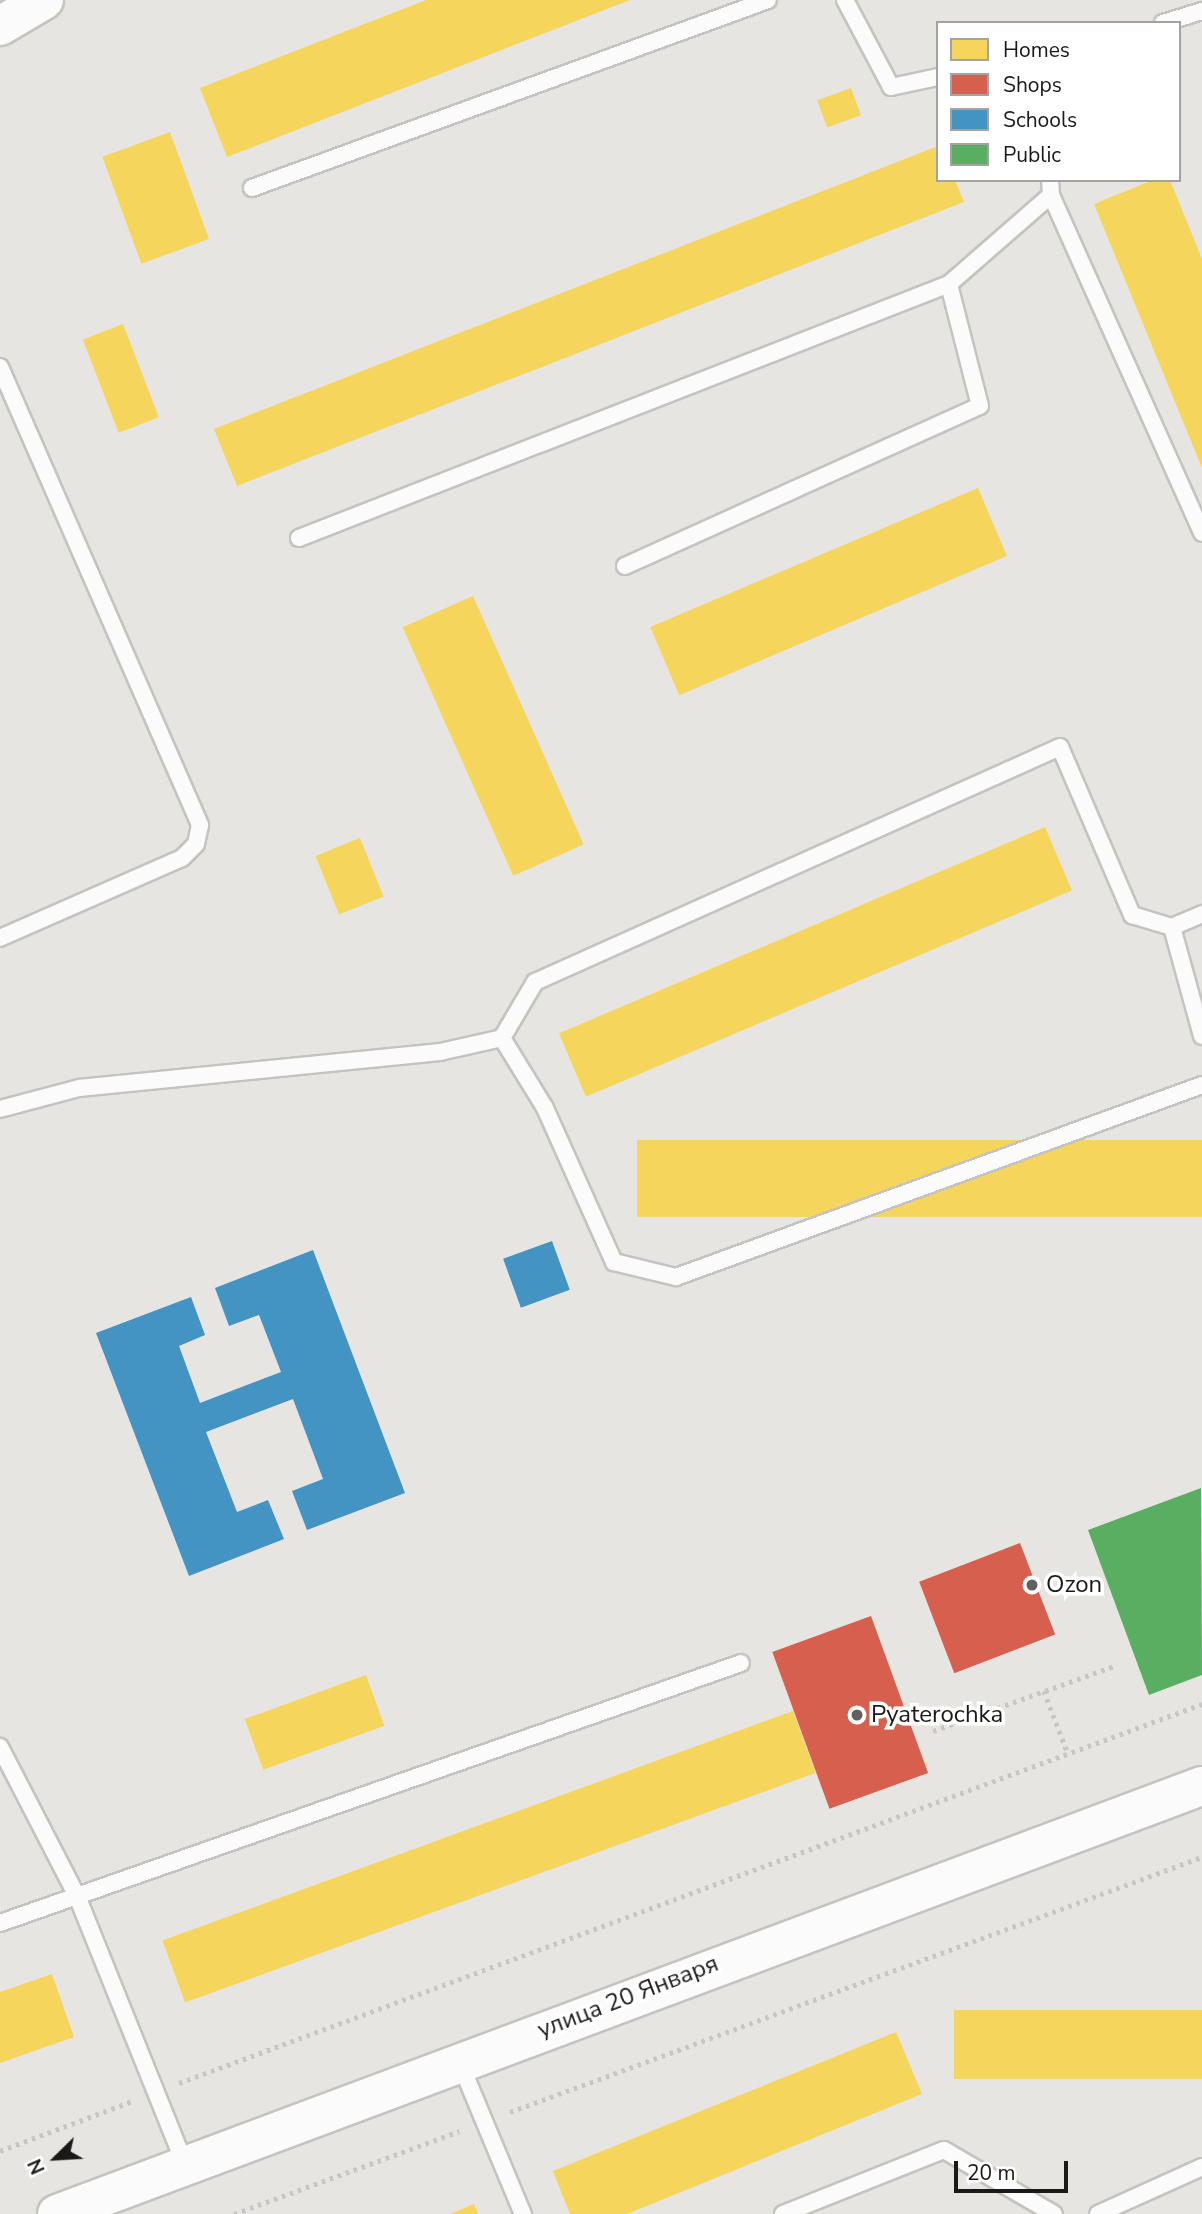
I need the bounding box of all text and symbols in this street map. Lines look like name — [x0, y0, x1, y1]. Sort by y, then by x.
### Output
legend — [936, 21, 1181, 182]
text: Homes — [1003, 36, 1070, 64]
text: Shops — [1003, 71, 1062, 99]
text: Schools — [1003, 106, 1077, 134]
text: Public — [1003, 141, 1061, 169]
place label: Ozon — [1046, 1571, 1102, 1599]
marker: Ozon — [1024, 1577, 1040, 1593]
place label: Pyaterochka — [871, 1701, 1003, 1729]
marker: Pyaterochka — [849, 1707, 865, 1723]
street label: улица 20 Января — [533, 1949, 723, 2045]
north arrow — [21, 2123, 91, 2193]
scale bar — [957, 2148, 1071, 2192]
text: N — [22, 2155, 52, 2178]
text: 20 m — [967, 2159, 1016, 2187]

